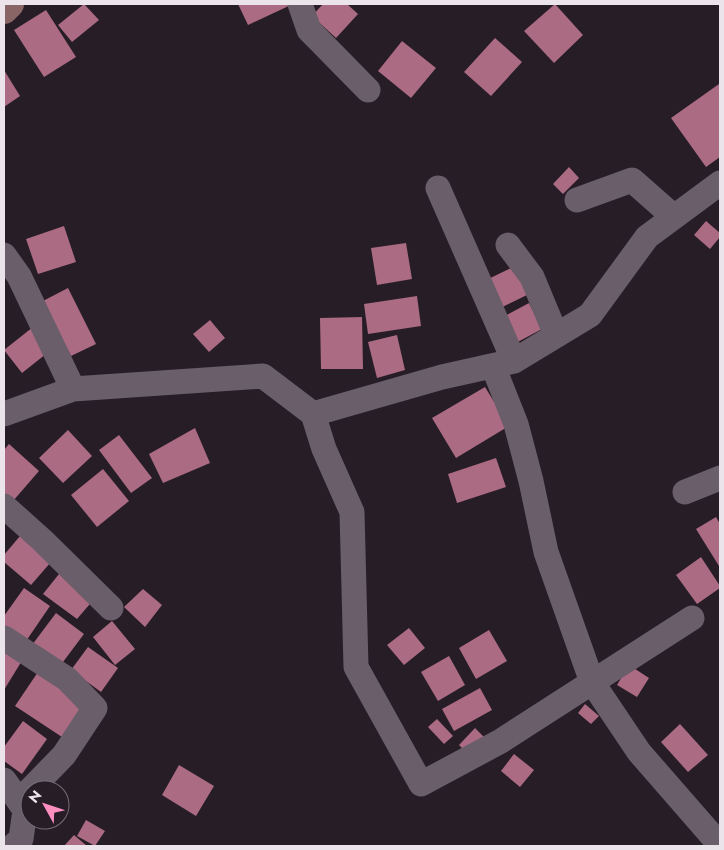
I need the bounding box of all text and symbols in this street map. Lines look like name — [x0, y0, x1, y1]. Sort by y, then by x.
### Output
north arrow — [20, 780, 70, 830]
text: N — [24, 786, 46, 807]

